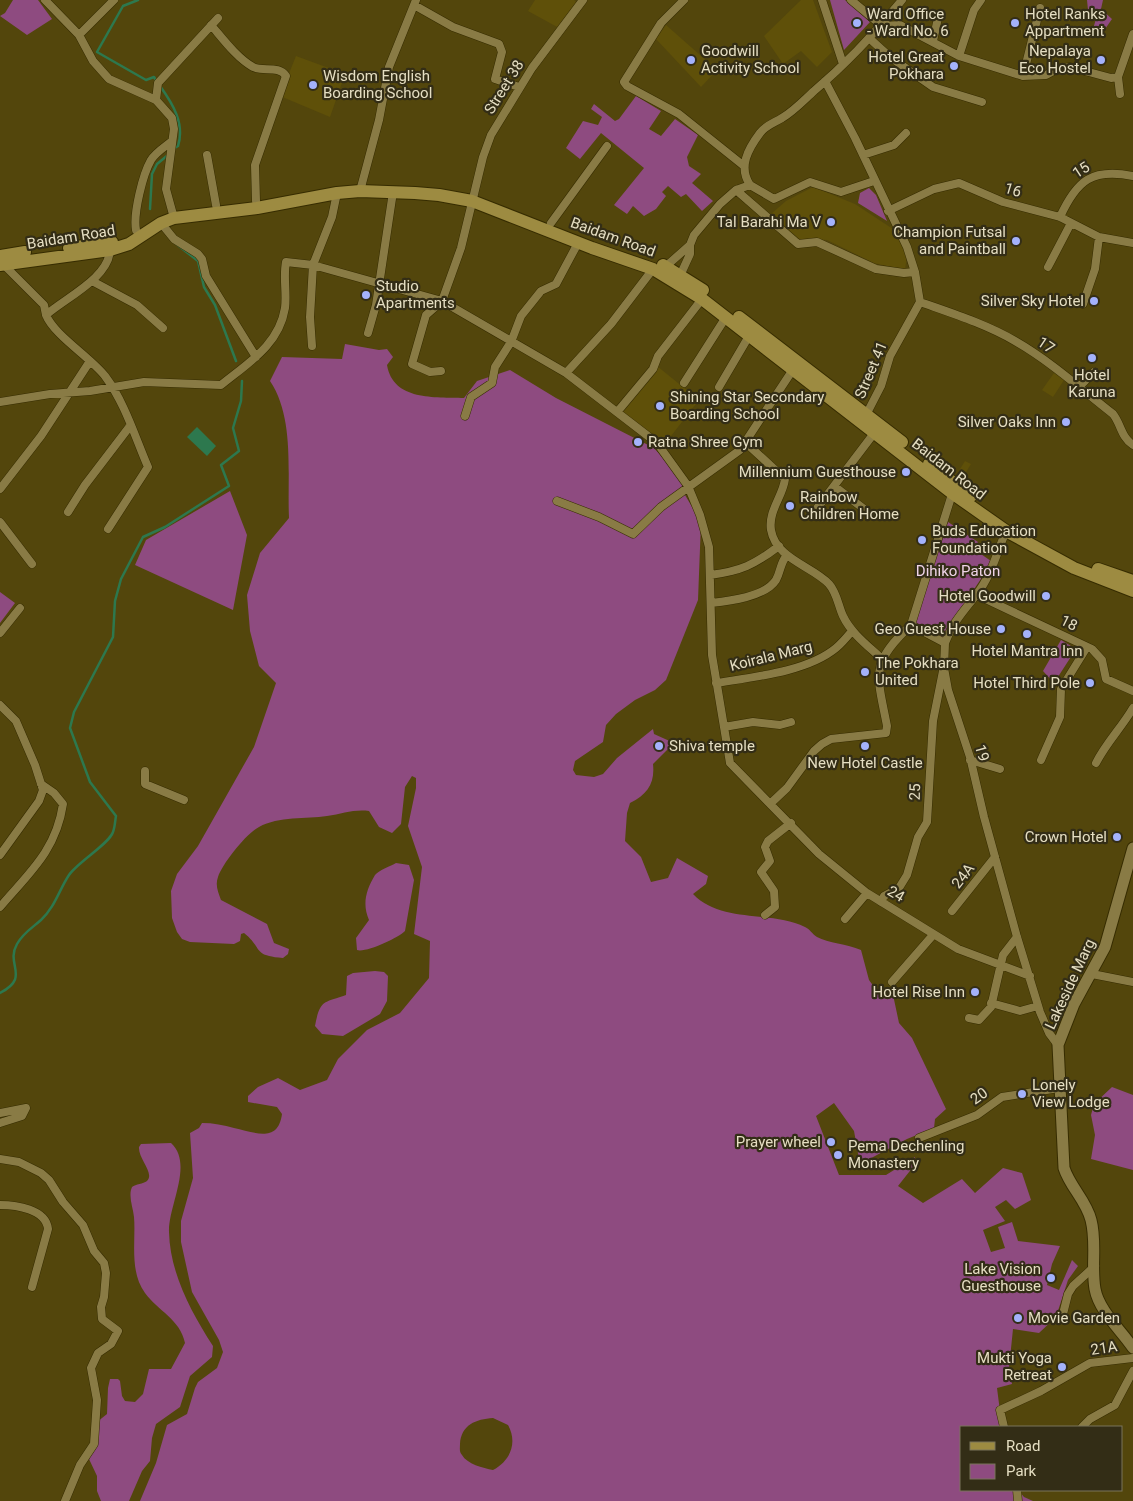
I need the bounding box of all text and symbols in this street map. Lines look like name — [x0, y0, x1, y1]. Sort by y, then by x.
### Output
place label: Ward Office - Ward No. 6 — [867, 5, 949, 40]
place label: Hotel Ranks Appartment — [1025, 5, 1106, 40]
marker: Ward Office - Ward No. 6 — [851, 17, 863, 29]
marker: Hotel Ranks Appartment — [1009, 17, 1021, 29]
place label: Goodwill Activity School — [701, 42, 800, 77]
place label: Nepalaya Eco Hostel — [1019, 42, 1091, 77]
place label: Hotel Great Pokhara — [868, 48, 944, 83]
marker: Goodwill Activity School — [685, 54, 697, 66]
marker: Nepalaya Eco Hostel — [1095, 54, 1107, 66]
street label: Street 38 — [480, 57, 528, 117]
marker: Hotel Great Pokhara — [948, 60, 960, 72]
place label: Wisdom English Boarding School — [323, 67, 432, 102]
marker: Wisdom English Boarding School — [307, 79, 319, 91]
street label: 15 — [1069, 158, 1093, 182]
street label: 16 — [1002, 179, 1024, 201]
street label: Baidam Road — [568, 213, 658, 261]
place label: Tal Barahi Ma V — [717, 213, 821, 231]
marker: Tal Barahi Ma V — [825, 216, 837, 228]
street label: Baidam Road — [26, 221, 116, 253]
place label: Champion Futsal and Paintball — [893, 223, 1006, 258]
marker: Champion Futsal and Paintball — [1010, 235, 1022, 247]
place label: Studio Apartments — [376, 277, 455, 312]
marker: Studio Apartments — [360, 289, 372, 301]
place label: Silver Sky Hotel — [981, 292, 1084, 310]
marker: Silver Sky Hotel — [1088, 295, 1100, 307]
street label: 17 — [1034, 333, 1058, 357]
street label: Street 41 — [851, 339, 891, 401]
marker: Hotel Karuna — [1086, 352, 1098, 364]
place label: Hotel Karuna — [1068, 366, 1116, 401]
place label: Shining Star Secondary Boarding School — [670, 388, 824, 423]
marker: Shining Star Secondary Boarding School — [654, 400, 666, 412]
place label: Silver Oaks Inn — [958, 413, 1056, 431]
marker: Silver Oaks Inn — [1060, 416, 1072, 428]
place label: Ratna Shree Gym — [648, 433, 763, 451]
street label: Baidam Road — [908, 434, 990, 504]
marker: Ratna Shree Gym — [632, 436, 644, 448]
place label: Millennium Guesthouse — [739, 463, 896, 481]
marker: Millennium Guesthouse — [900, 466, 912, 478]
place label: Rainbow Children Home — [800, 488, 899, 523]
marker: Rainbow Children Home — [784, 500, 796, 512]
place label: Buds Education Foundation — [932, 522, 1036, 557]
marker: Buds Education Foundation — [916, 534, 928, 546]
park label: Dihiko Paton — [916, 562, 1000, 580]
place label: Hotel Goodwill — [939, 587, 1036, 605]
marker: Hotel Goodwill — [1040, 590, 1052, 602]
street label: 18 — [1057, 611, 1081, 635]
place label: Geo Guest House — [875, 620, 991, 638]
marker: Geo Guest House — [995, 623, 1007, 635]
marker: Hotel Mantra Inn — [1021, 628, 1033, 640]
street label: Koirala Marg — [728, 637, 814, 675]
place label: Hotel Mantra Inn — [971, 642, 1083, 660]
place label: The Pokhara United — [875, 654, 959, 689]
marker: The Pokhara United — [859, 666, 871, 678]
place label: Hotel Third Pole — [973, 674, 1080, 692]
marker: Hotel Third Pole — [1084, 677, 1096, 689]
place label: Shiva temple — [669, 737, 755, 755]
marker: Shiva temple — [653, 740, 665, 752]
marker: New Hotel Castle — [859, 740, 871, 752]
street label: 19 — [971, 742, 993, 764]
place label: New Hotel Castle — [807, 754, 923, 772]
street label: 25 — [906, 783, 924, 801]
place label: Crown Hotel — [1025, 828, 1107, 846]
marker: Crown Hotel — [1111, 831, 1123, 843]
street label: 24A — [948, 860, 978, 892]
street label: 24 — [884, 882, 908, 906]
street label: Lakeside Marg — [1041, 936, 1099, 1032]
place label: Hotel Rise Inn — [873, 983, 965, 1001]
marker: Hotel Rise Inn — [969, 986, 981, 998]
place label: Lonely View Lodge — [1032, 1076, 1110, 1111]
street label: 20 — [967, 1084, 991, 1108]
marker: Lonely View Lodge — [1016, 1088, 1028, 1100]
place label: Prayer wheel — [736, 1133, 821, 1151]
marker: Prayer wheel — [825, 1136, 837, 1148]
place label: Pema Dechenling Monastery — [848, 1137, 965, 1172]
marker: Pema Dechenling Monastery — [832, 1149, 844, 1161]
place label: Lake Vision Guesthouse — [961, 1260, 1041, 1295]
marker: Lake Vision Guesthouse — [1045, 1272, 1057, 1284]
place label: Movie Garden — [1028, 1309, 1120, 1327]
marker: Movie Garden — [1012, 1312, 1024, 1324]
street label: 21A — [1089, 1337, 1119, 1359]
place label: Mukti Yoga Retreat — [977, 1349, 1052, 1384]
marker: Mukti Yoga Retreat — [1056, 1361, 1068, 1373]
legend — [960, 1426, 1123, 1491]
text: Road — [1006, 1437, 1040, 1455]
text: Park — [1006, 1462, 1037, 1480]

